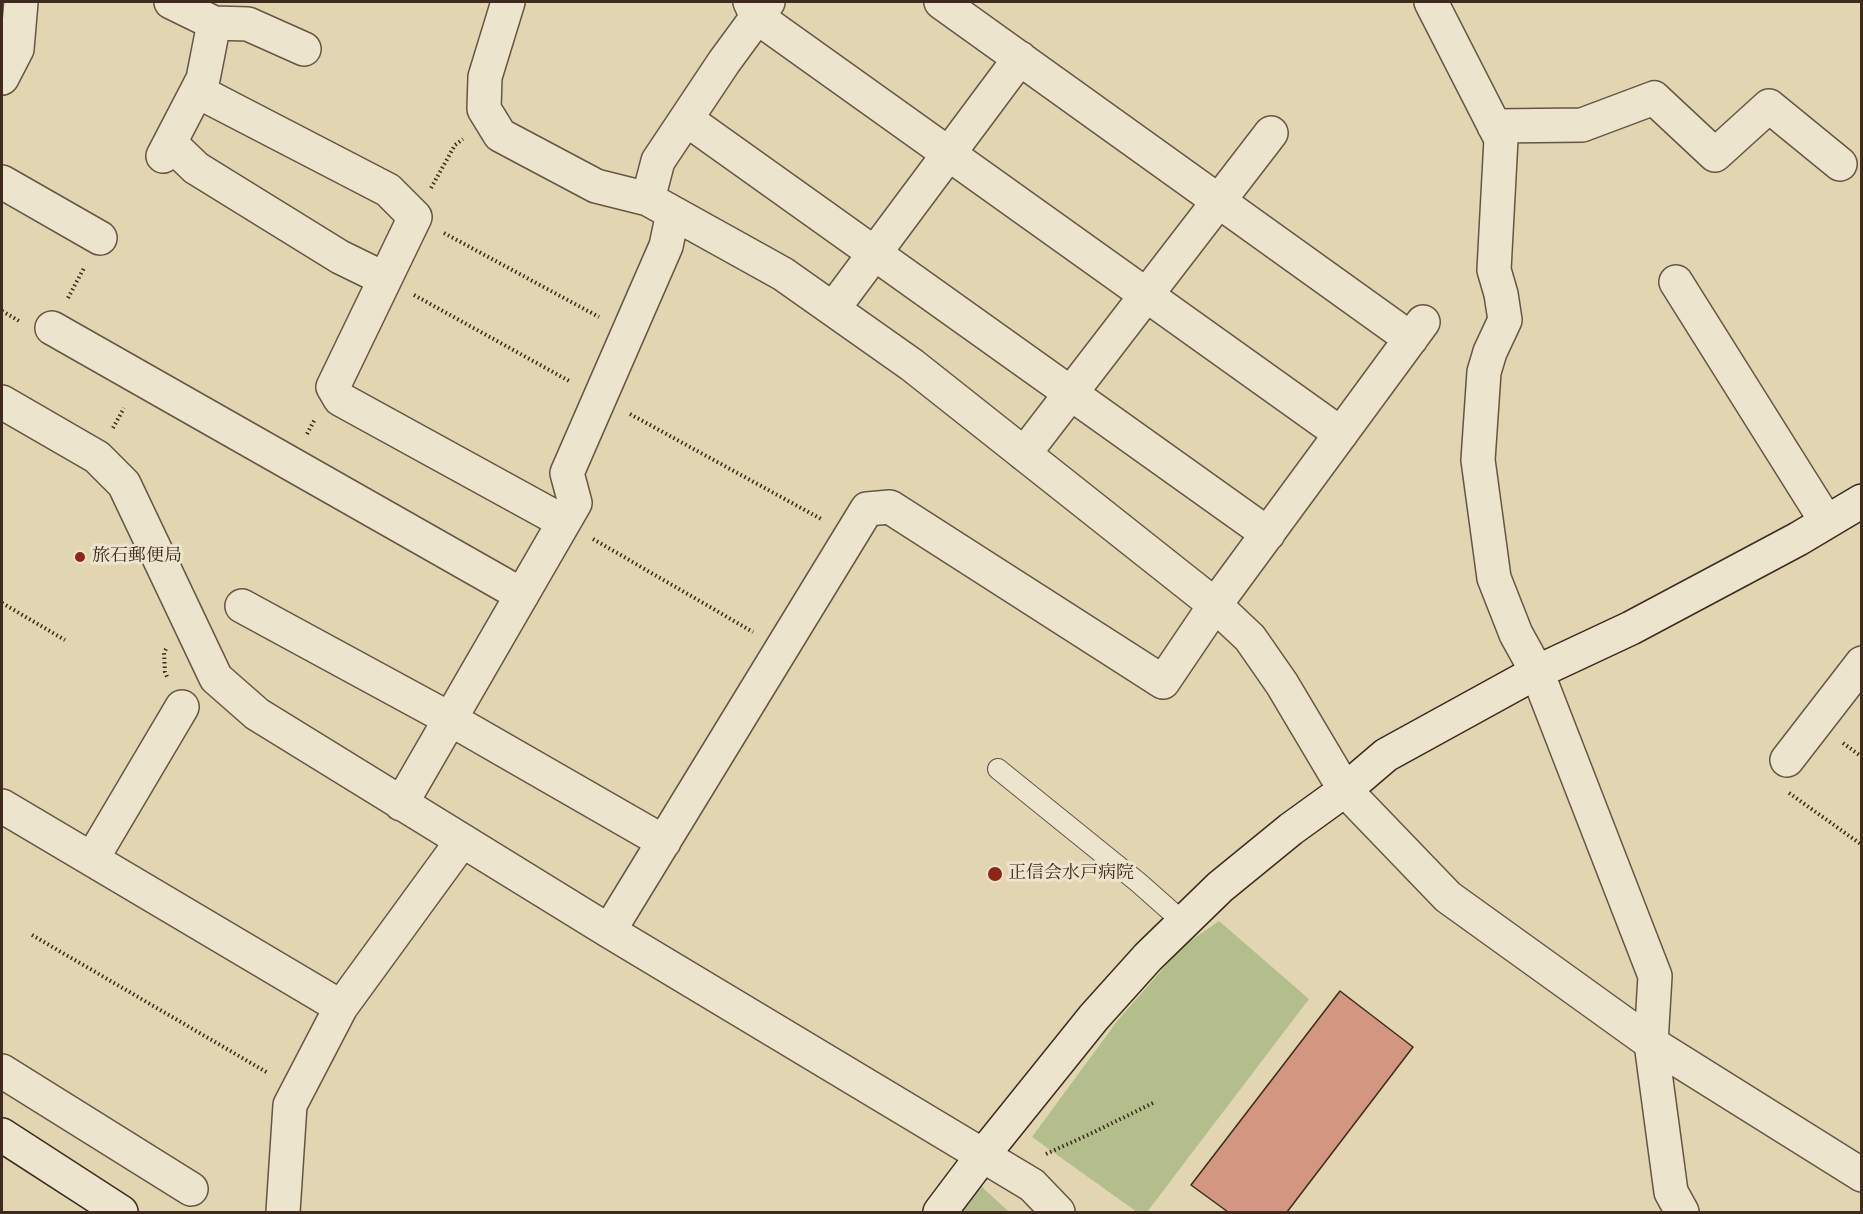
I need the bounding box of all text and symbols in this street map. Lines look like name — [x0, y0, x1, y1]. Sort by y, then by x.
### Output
place label: 旅石郵便局 — [92, 546, 182, 568]
marker: 旅石郵便局 — [73, 550, 87, 564]
place label: 正信会水戸病院 — [1008, 863, 1134, 885]
marker: 正信会水戸病院 — [986, 865, 1004, 883]

